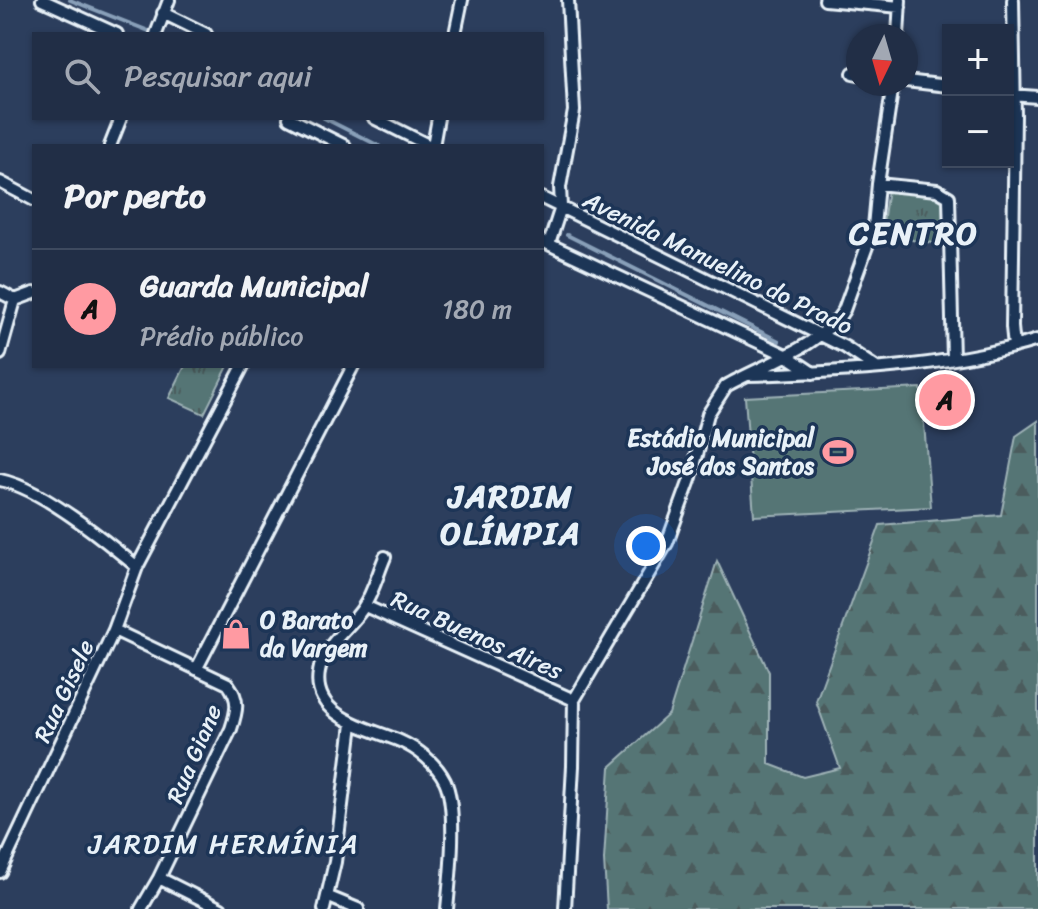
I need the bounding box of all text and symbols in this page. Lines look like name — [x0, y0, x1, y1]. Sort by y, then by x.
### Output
north arrow — [846, 24, 918, 96]
map controls — [942, 24, 1014, 168]
button: + — [942, 24, 1014, 96]
search box — [32, 32, 544, 120]
text: Pesquisar aqui — [124, 49, 312, 103]
icon: search — [60, 54, 104, 98]
button: − — [942, 96, 1014, 168]
text: Por perto — [64, 166, 206, 226]
street label: Avenida Manuelino do Prado — [575, 179, 860, 347]
district label: CENTRO — [848, 205, 979, 262]
text: Guarda Municipal — [140, 259, 369, 313]
text: A — [81, 286, 99, 332]
text: 180 m — [442, 286, 512, 332]
text: Prédio público — [140, 313, 303, 359]
pin: A — [919, 370, 971, 430]
place label: Estádio Municipal José dos Santos — [627, 417, 815, 487]
sports icon: Estádio Municipal José dos Santos — [821, 435, 855, 469]
district label: JARDIM OLÍMPIA — [440, 468, 582, 562]
your location — [626, 526, 666, 566]
street label: Rua Buenos Aires — [384, 578, 571, 692]
place label: O Barato da Vargem — [260, 599, 368, 669]
shop icon: O Barato da Vargem — [219, 617, 253, 651]
street label: Rua Gisele — [22, 632, 106, 750]
street label: Rua Giane — [154, 698, 234, 810]
district label: JARDIM HERMÍNIA — [87, 819, 360, 868]

